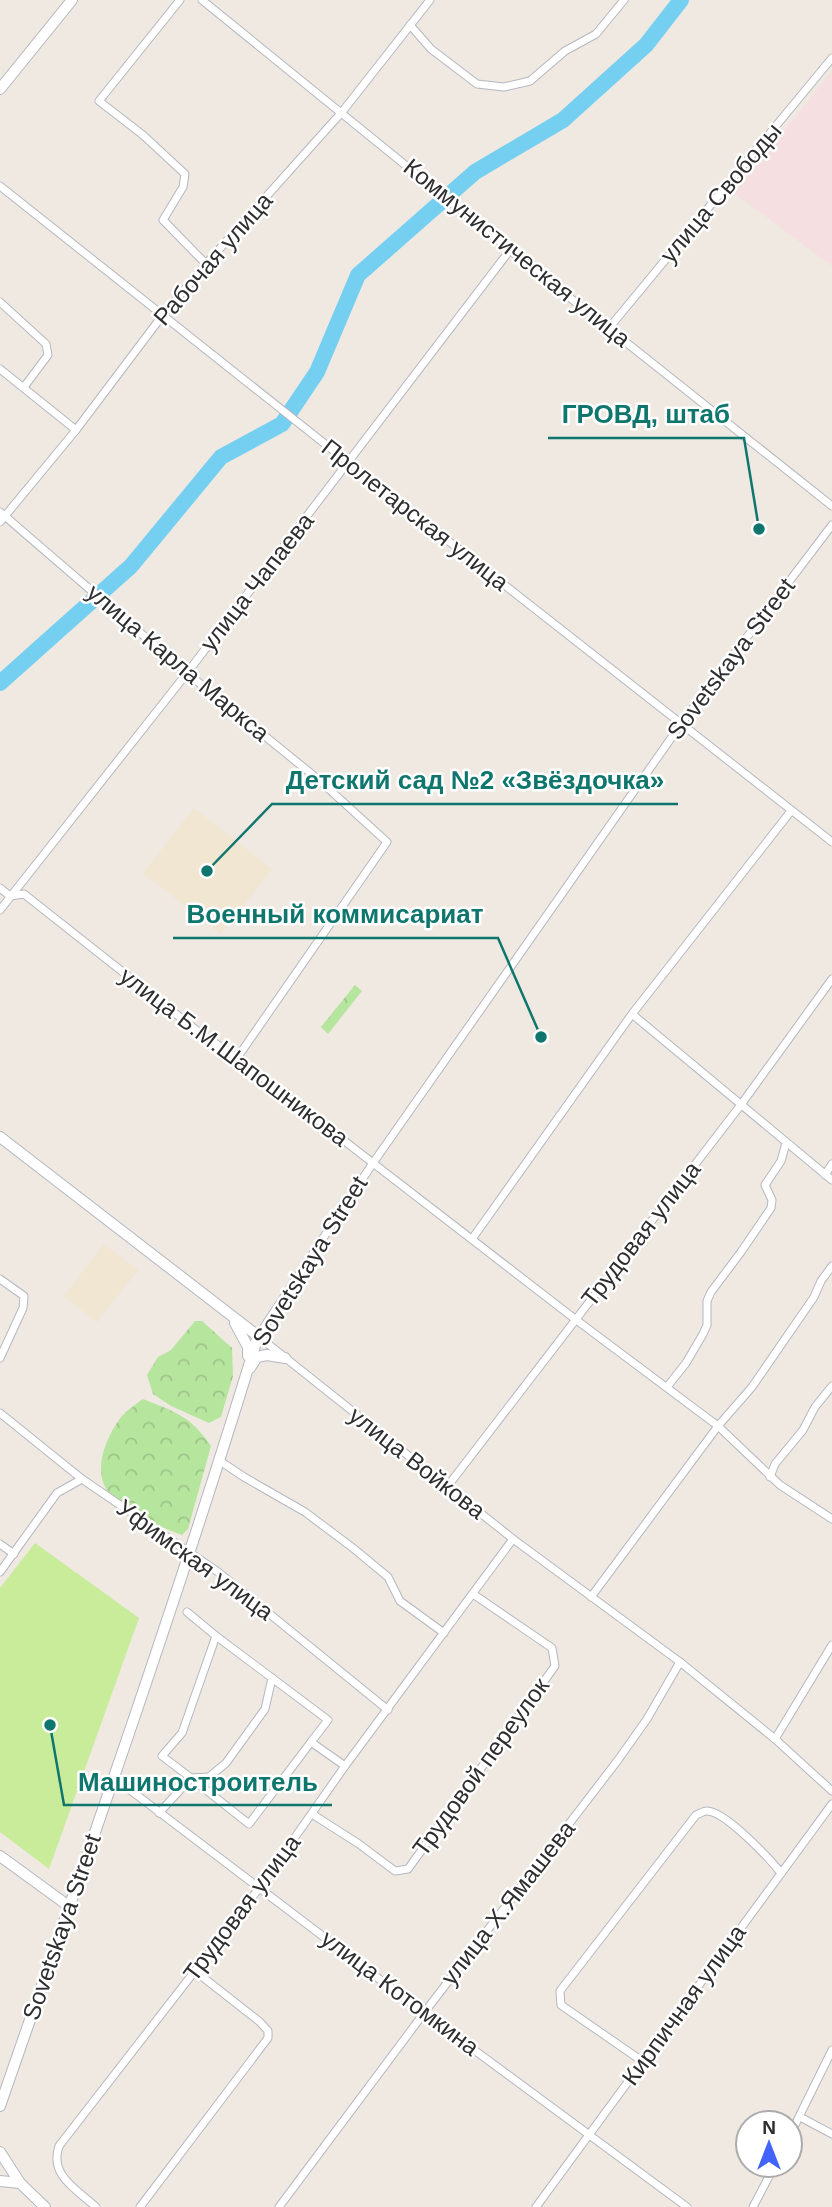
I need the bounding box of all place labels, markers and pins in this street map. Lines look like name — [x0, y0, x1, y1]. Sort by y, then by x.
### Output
callout: ГРОВД, штаб — [548, 391, 744, 438]
callout: Детский сад №2 «Звёздочка» — [272, 757, 678, 804]
callout: Военный коммисариат — [173, 891, 498, 938]
callout: Машиностроитель — [64, 1758, 332, 1805]

